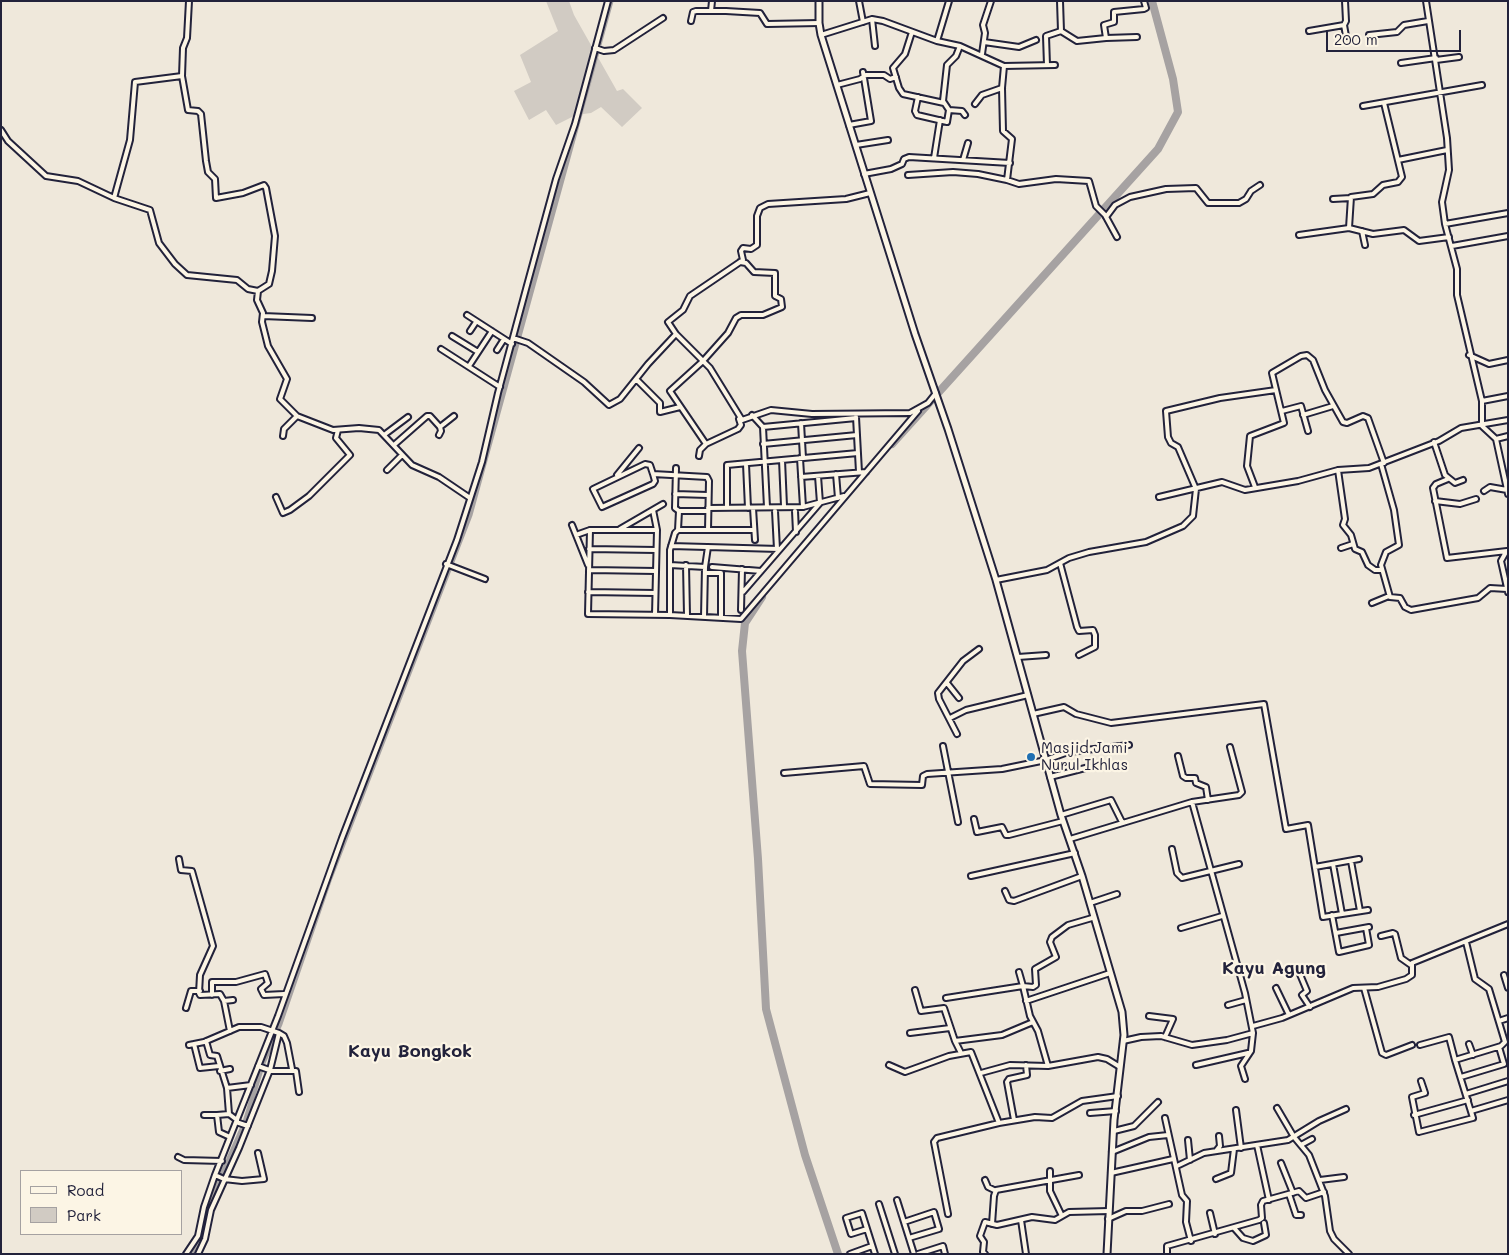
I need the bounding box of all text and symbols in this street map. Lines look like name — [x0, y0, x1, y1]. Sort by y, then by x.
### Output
scale bar — [1329, 20, 1464, 52]
text: 200 m — [1334, 29, 1378, 49]
place label: Masjid Jami Nurul Ikhlas — [1041, 739, 1128, 774]
marker: Masjid Jami Nurul Ikhlas — [1025, 751, 1037, 763]
district label: Kayu Agung — [1222, 957, 1326, 979]
district label: Kayu Bongkok — [348, 1040, 472, 1062]
legend — [20, 1170, 182, 1235]
text: Road — [67, 1180, 104, 1200]
text: Park — [67, 1205, 101, 1225]

